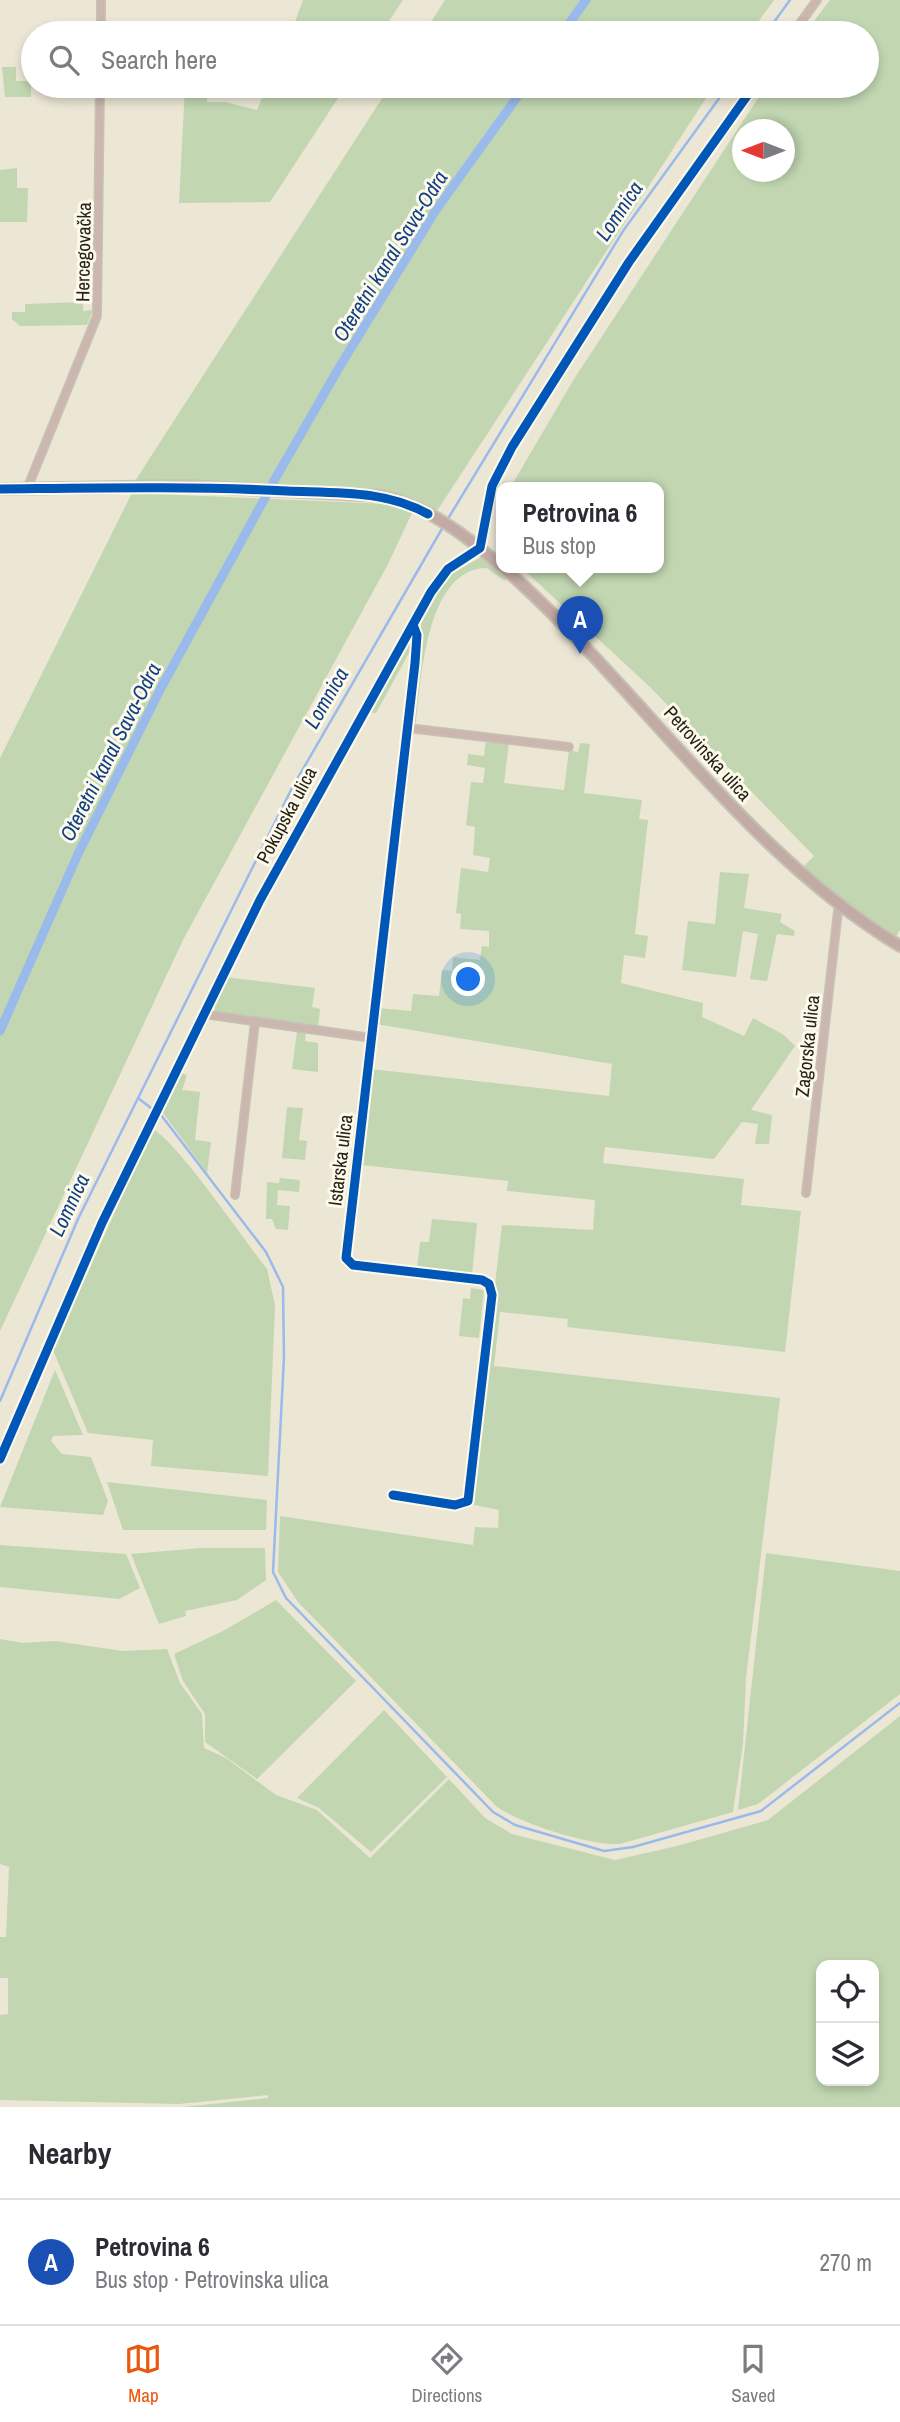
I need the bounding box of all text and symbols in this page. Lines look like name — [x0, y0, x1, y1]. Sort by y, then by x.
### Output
search box — [21, 21, 879, 98]
icon: search — [45, 41, 83, 79]
text: Search here — [101, 42, 217, 77]
north arrow — [732, 119, 795, 182]
water label: Oteretni kanal Sava-Odra — [326, 165, 454, 347]
water label: Lomnica — [589, 176, 649, 246]
street label: Hercegovačka — [69, 202, 97, 302]
popup — [496, 482, 664, 573]
text: Petrovina 6 — [523, 495, 637, 530]
text: Bus stop — [523, 530, 596, 561]
pin: A — [557, 596, 603, 654]
water label: Oteretni kanal Sava-Odra — [53, 658, 167, 846]
water label: Lomnica — [297, 662, 355, 734]
street label: Petrovinska ulica — [658, 700, 758, 806]
street label: Pokupska ulica — [250, 762, 322, 868]
your location — [451, 962, 485, 996]
street label: Zagorska ulica — [789, 993, 825, 1098]
street label: Istarska ulica — [322, 1113, 359, 1207]
water label: Lomnica — [42, 1169, 96, 1241]
map controls — [816, 1960, 879, 2086]
button: locate — [816, 1960, 879, 2023]
button: layers — [816, 2023, 879, 2086]
text: Nearby — [28, 2133, 111, 2173]
text: Petrovina 6 — [95, 2229, 210, 2264]
text: A — [44, 2247, 58, 2278]
text: 270 m — [820, 2247, 872, 2278]
text: Bus stop · Petrovinska ulica — [95, 2264, 329, 2295]
tab: Map — [124, 2340, 162, 2408]
tab: Directions — [411, 2340, 482, 2408]
tab: Saved — [731, 2340, 776, 2408]

